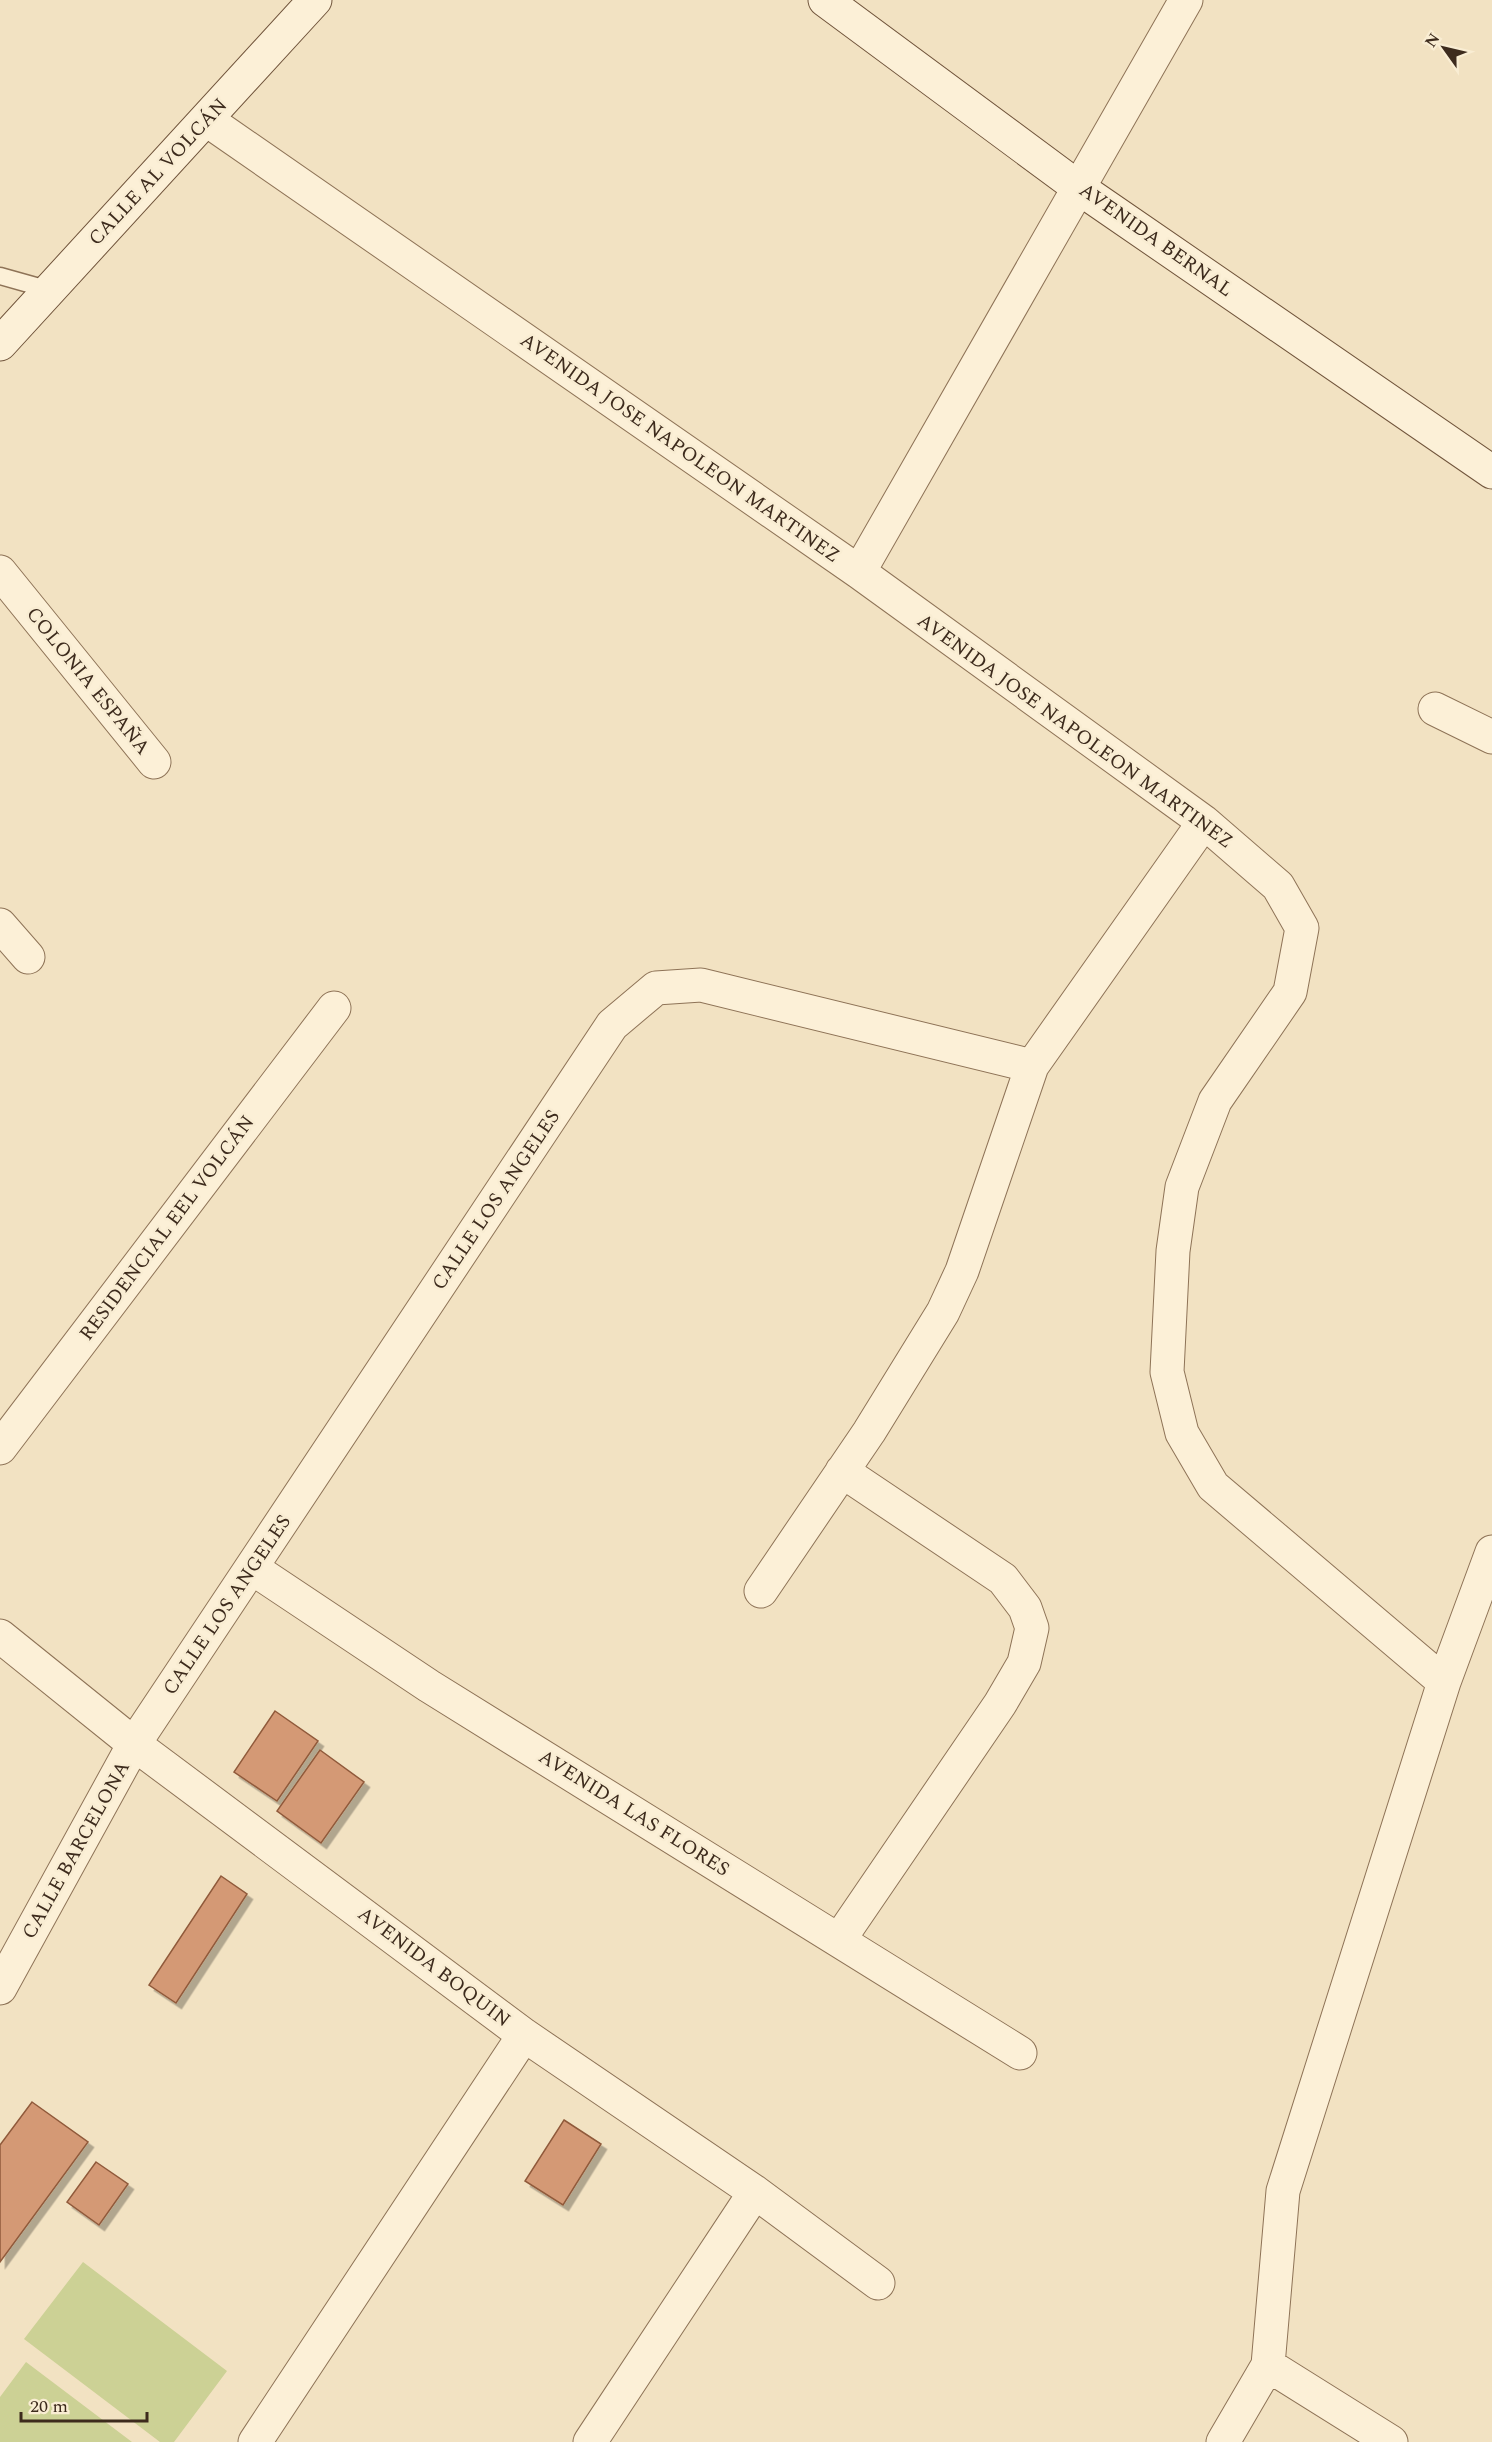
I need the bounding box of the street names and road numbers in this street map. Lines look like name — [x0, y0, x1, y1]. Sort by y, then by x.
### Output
street label: CALLE AL VOLCÁN — [81, 91, 235, 253]
street label: AVENIDA BERNAL — [1073, 175, 1239, 305]
street label: AVENIDA JOSE NAPOLEON MARTINEZ — [514, 325, 846, 571]
street label: COLONIA ESPAÑA — [19, 600, 157, 762]
street label: AVENIDA JOSE NAPOLEON MARTINEZ — [911, 606, 1239, 856]
street label: CALLE LOS ANGELES — [424, 1104, 568, 1296]
street label: RESIDENCIAL EEL VOLCÁN — [72, 1109, 262, 1347]
street label: CALLE LOS ANGELES — [155, 1509, 299, 1701]
street label: AVENIDA LAS FLORES — [533, 1742, 735, 1884]
street label: CALLE BARCELONA — [14, 1755, 138, 1945]
street label: AVENIDA BOQUIN — [351, 1899, 517, 2035]

